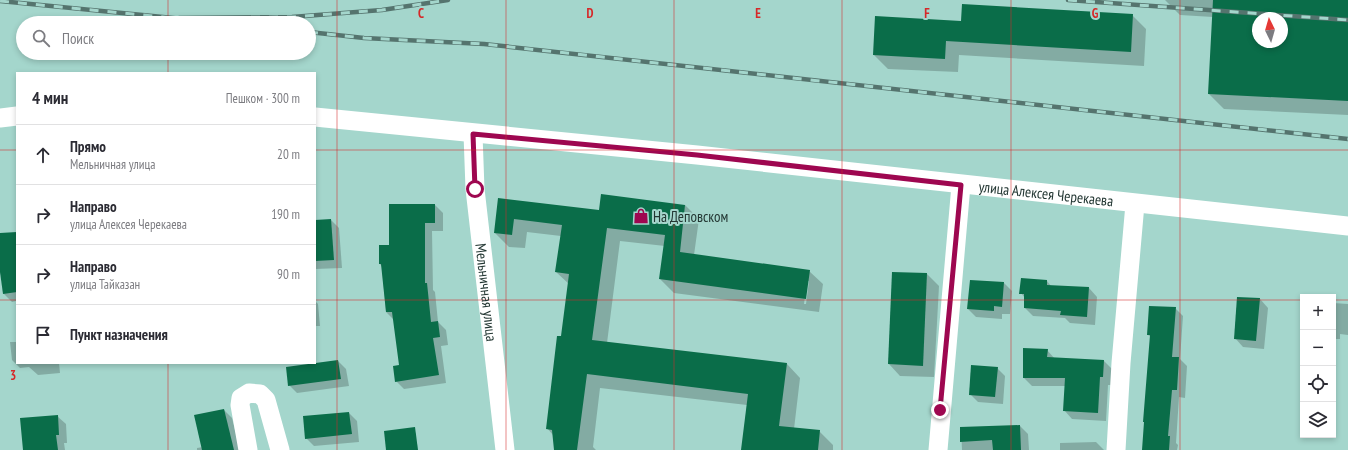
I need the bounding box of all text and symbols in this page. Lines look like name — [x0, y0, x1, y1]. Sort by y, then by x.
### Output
text: C — [418, 5, 424, 22]
text: D — [587, 5, 594, 22]
text: E — [755, 5, 761, 22]
text: F — [924, 5, 930, 22]
text: G — [1092, 5, 1099, 22]
north arrow — [1252, 12, 1288, 48]
search box — [16, 16, 316, 60]
icon: search — [30, 27, 52, 49]
text: Поиск — [62, 29, 94, 48]
text: 4 мин — [32, 87, 68, 109]
text: Пешком · 300 m — [226, 90, 300, 107]
text: Прямо — [70, 137, 106, 156]
icon: ahead — [32, 144, 54, 166]
text: 20 m — [277, 146, 300, 163]
text: Мельничная улица — [70, 156, 155, 173]
street label: улица Алексея Черекаева — [978, 176, 1114, 210]
route start — [466, 180, 484, 198]
text: Направо — [70, 197, 117, 216]
icon: right — [32, 204, 54, 226]
text: 190 m — [271, 206, 300, 223]
shop icon: На Деповском — [632, 207, 650, 225]
place label: На Деповском — [653, 207, 728, 226]
text: улица Алексея Черекаева — [70, 216, 187, 233]
street label: Мельничная улица — [472, 242, 502, 342]
text: Направо — [70, 257, 117, 276]
icon: right — [32, 264, 54, 286]
text: 90 m — [277, 266, 300, 283]
text: улица Тайказан — [70, 276, 140, 293]
map controls — [1300, 294, 1336, 438]
button: + — [1300, 294, 1336, 330]
icon: arrive — [32, 324, 54, 346]
text: Пункт назначения — [70, 325, 168, 344]
button: − — [1300, 330, 1336, 366]
button: locate — [1300, 366, 1336, 402]
text: 3 — [10, 367, 16, 384]
route end — [931, 401, 949, 419]
button: layers — [1300, 402, 1336, 438]

